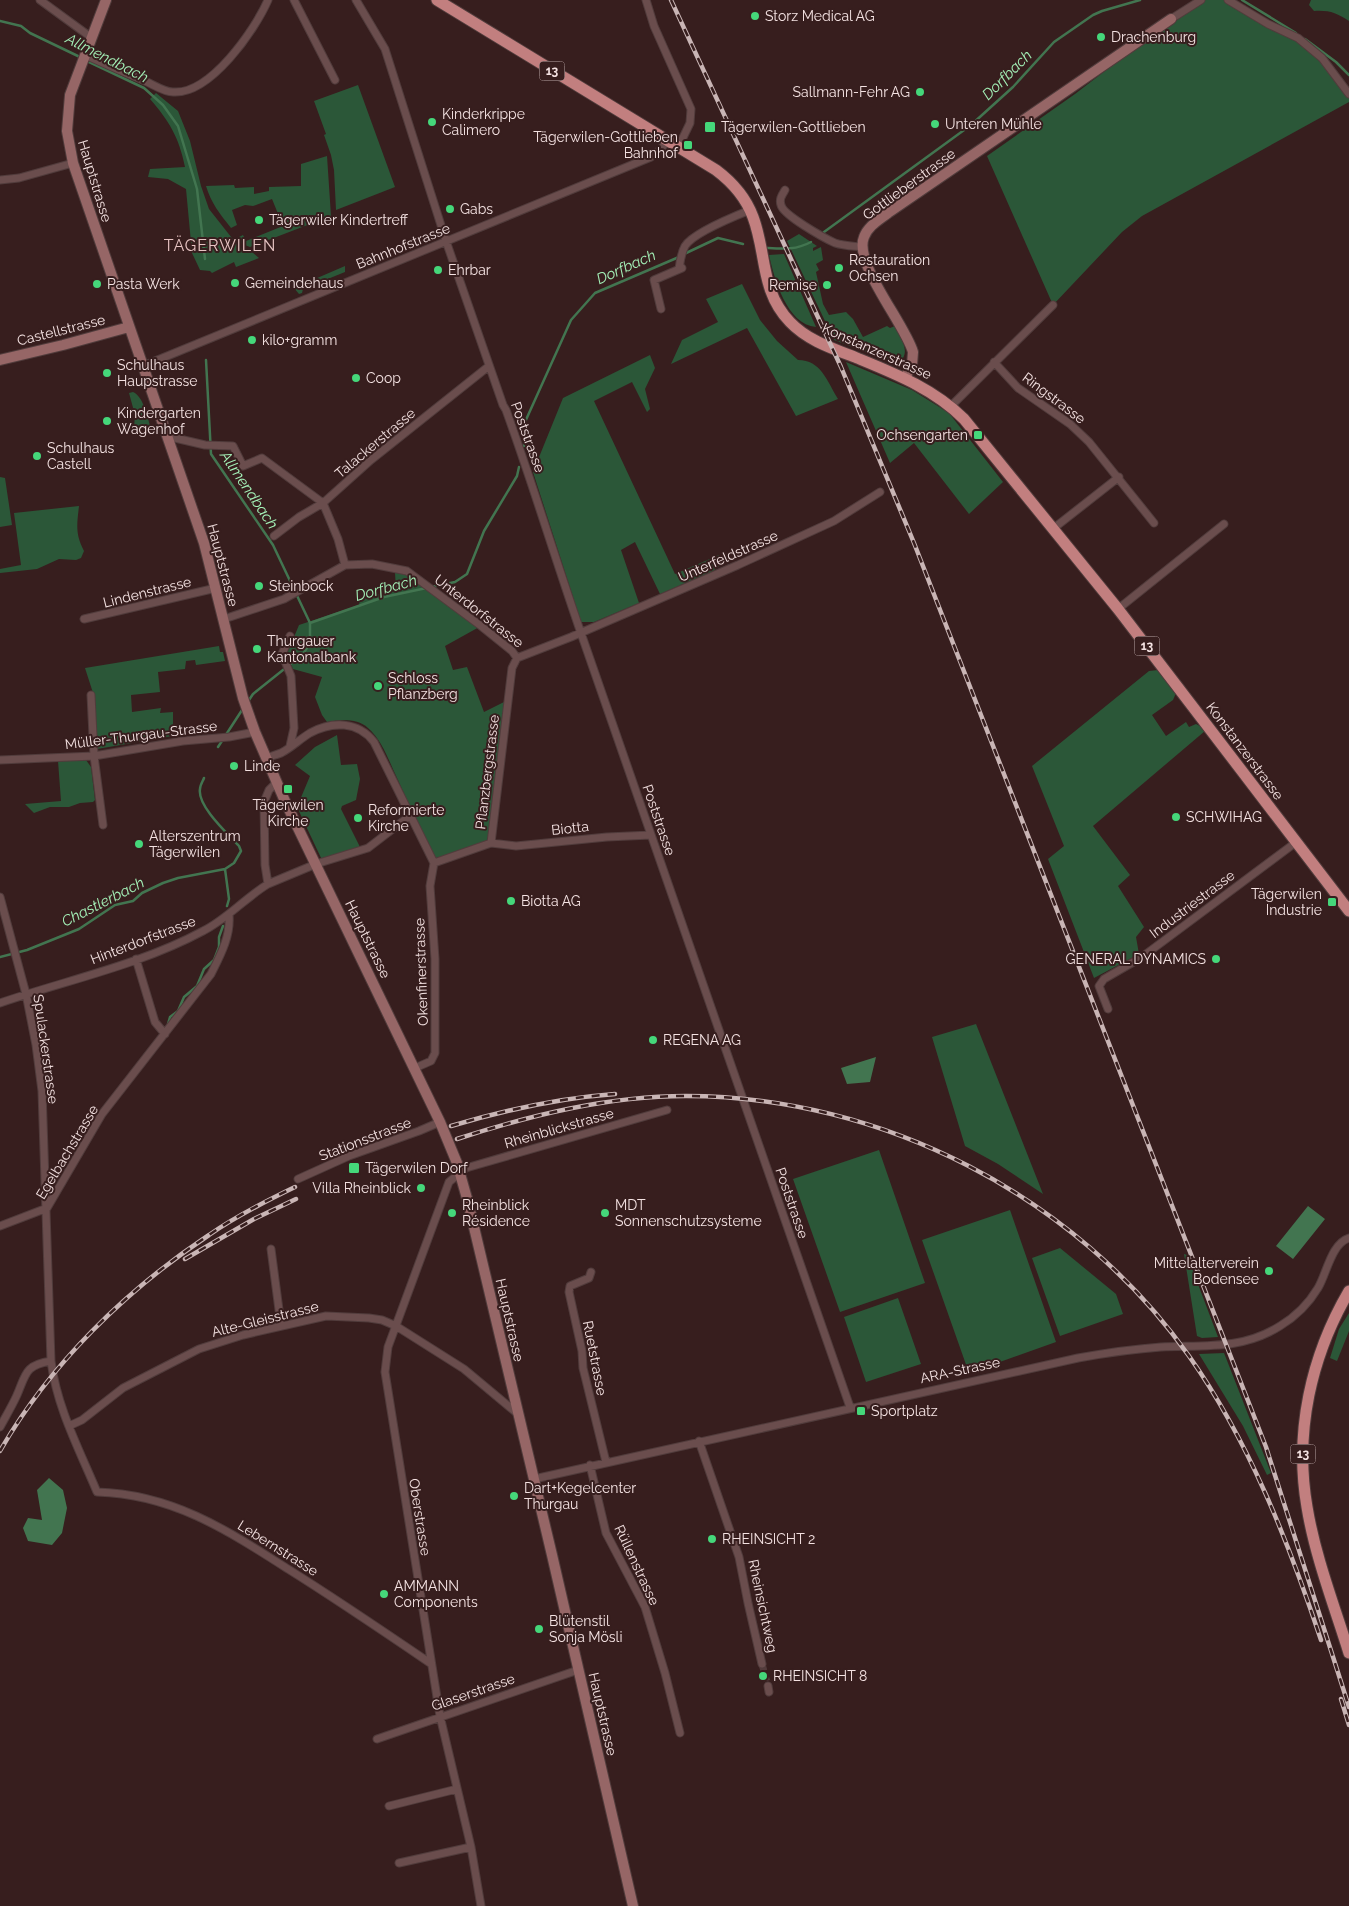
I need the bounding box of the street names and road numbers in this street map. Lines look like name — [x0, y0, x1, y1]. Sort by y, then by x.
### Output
road number: 13 — [540, 61, 564, 80]
street label: Hauptstrasse — [75, 138, 115, 224]
street label: Gottlieberstrasse — [860, 145, 958, 223]
street label: Bahnhofstrasse — [354, 220, 452, 272]
street label: Castellstrasse — [15, 311, 107, 349]
street label: Konstanzerstrasse — [820, 320, 934, 382]
street label: Ringstrasse — [1019, 369, 1089, 427]
street label: Poststrasse — [508, 399, 548, 475]
street label: Talackerstrasse — [332, 405, 418, 481]
street label: Hauptstrasse — [204, 522, 242, 608]
street label: Unterfeldstrasse — [676, 527, 780, 585]
street label: Unterdorfstrasse — [431, 571, 527, 651]
street label: Lindenstrasse — [101, 573, 193, 611]
road number: 13 — [1134, 636, 1160, 656]
street label: Konstanzerstrasse — [1203, 699, 1287, 803]
street label: Pflanzbergstrasse — [472, 714, 502, 830]
street label: Müller-Thurgau-Strasse — [64, 718, 218, 752]
street label: Poststrasse — [639, 782, 679, 858]
street label: Biotta — [550, 818, 590, 838]
street label: Industriestrasse — [1146, 867, 1238, 941]
street label: Hauptstrasse — [342, 897, 394, 981]
street label: Hinterdorfstrasse — [88, 913, 198, 967]
street label: Okenfinerstrasse — [411, 918, 431, 1026]
street label: Spulackerstrasse — [30, 993, 62, 1105]
street label: Egelbachstrasse — [33, 1102, 101, 1202]
street label: Rheinblickstrasse — [502, 1105, 616, 1151]
street label: Stationsstrasse — [317, 1114, 413, 1164]
street label: Poststrasse — [772, 1165, 812, 1241]
street label: Hauptstrasse — [493, 1277, 527, 1363]
street label: Alte-Gleisstrasse — [210, 1298, 320, 1340]
street label: Ruetstrasse — [580, 1319, 610, 1397]
street label: ARA-Strasse — [919, 1354, 1001, 1386]
road number: 13 — [1290, 1445, 1316, 1464]
street label: Oberstrasse — [406, 1477, 434, 1557]
street label: Lebernstrasse — [235, 1517, 321, 1579]
street label: Rüllenstrasse — [611, 1522, 663, 1608]
street label: Rheinsichtweg — [745, 1558, 781, 1654]
street label: Glaserstrasse — [429, 1670, 517, 1714]
street label: Hauptstrasse — [586, 1671, 620, 1757]

